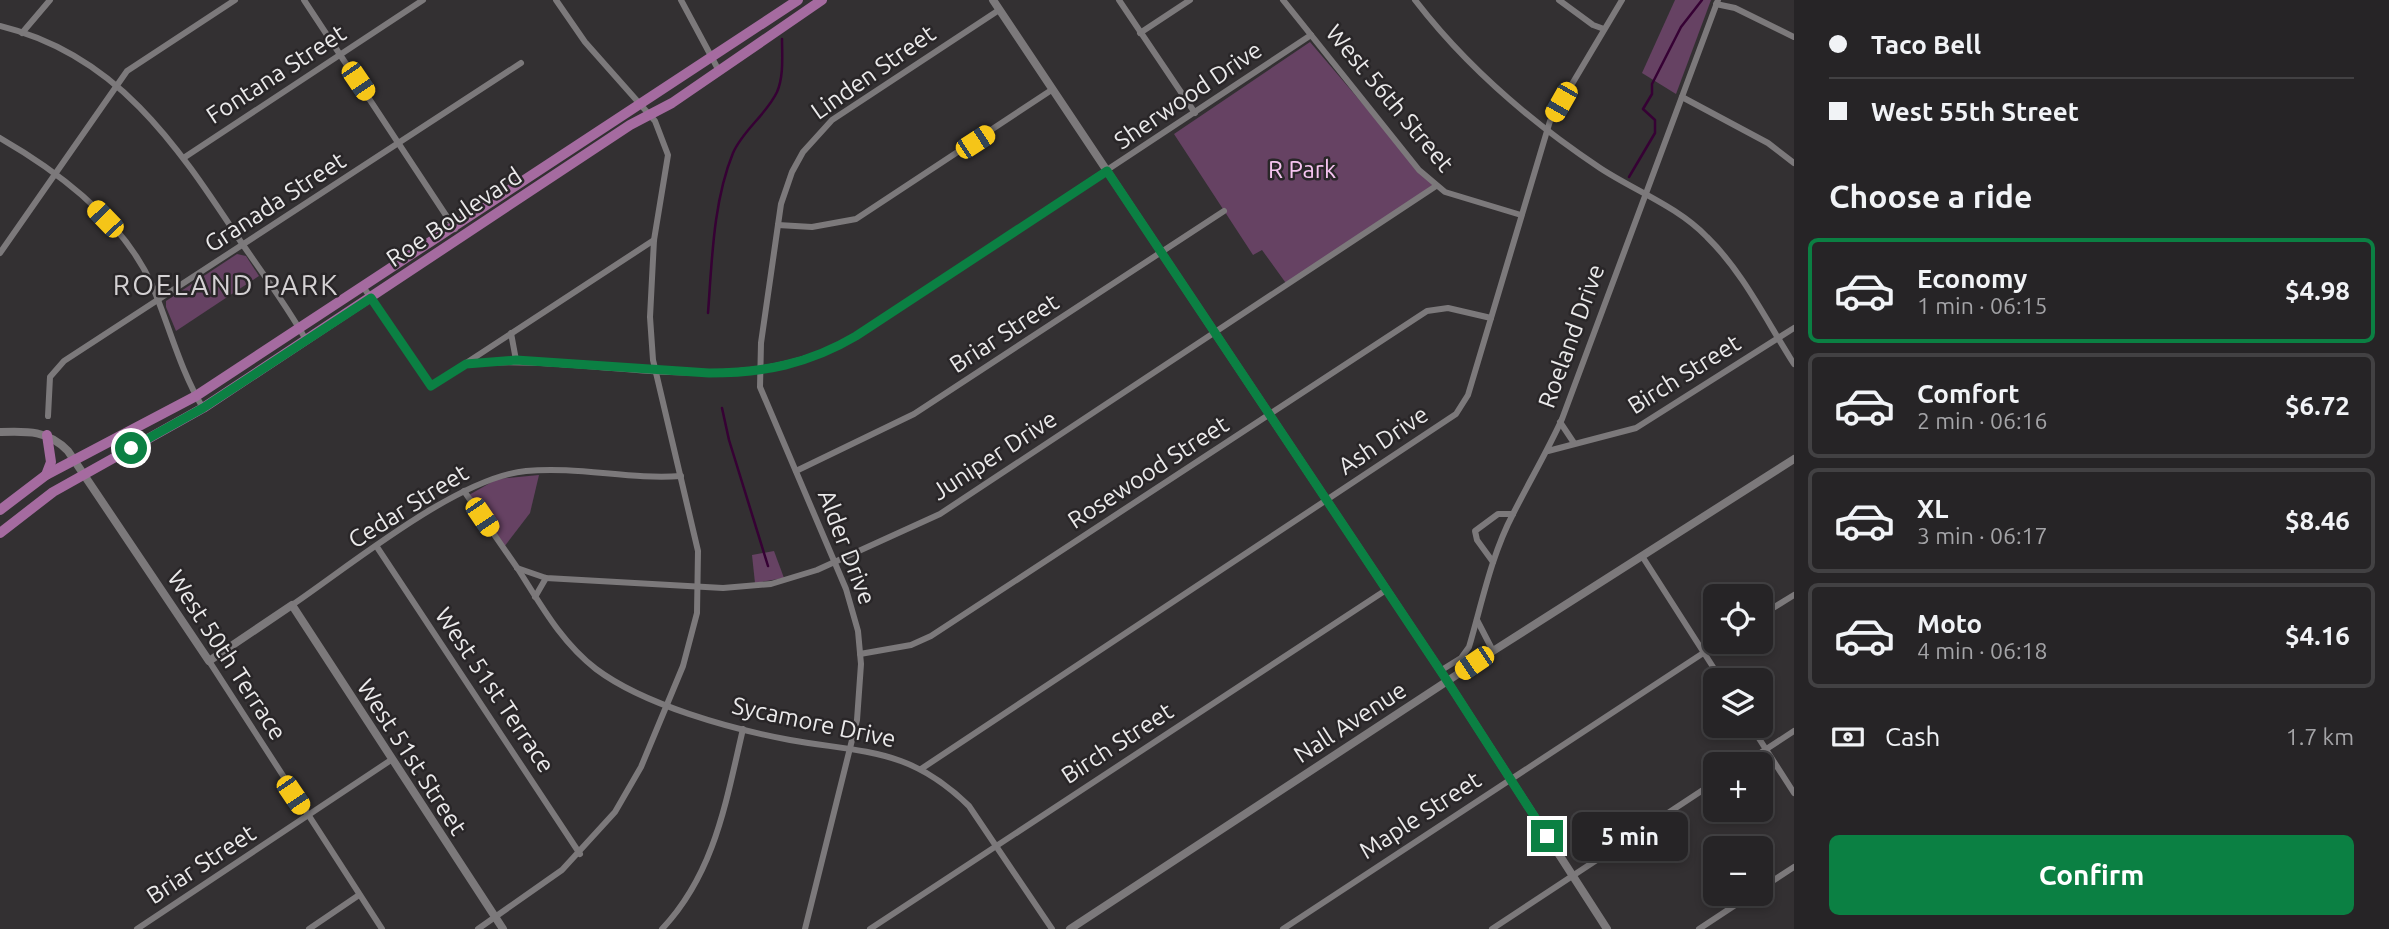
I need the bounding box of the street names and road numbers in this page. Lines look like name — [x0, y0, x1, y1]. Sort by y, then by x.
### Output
street label: Fontana Street — [201, 19, 351, 129]
street label: Linden Street — [806, 19, 941, 125]
street label: West 56th Street — [1321, 19, 1460, 177]
street label: Sherwood Drive — [1109, 36, 1267, 154]
street label: Granada Street — [200, 146, 351, 258]
street label: Roe Boulevard — [381, 162, 527, 272]
street label: Roeland Drive — [1533, 261, 1609, 411]
street label: Briar Street — [945, 288, 1064, 378]
street label: Birch Street — [1623, 328, 1746, 419]
street label: Ash Drive — [1333, 400, 1433, 480]
street label: Juniper Drive — [926, 405, 1062, 505]
street label: Rosewood Street — [1063, 410, 1234, 534]
street label: Cedar Street — [343, 458, 473, 553]
street label: Alder Drive — [813, 486, 881, 608]
street label: West 50th Terrace — [162, 565, 292, 745]
street label: West 51st Terrace — [430, 602, 560, 778]
street label: West 51st Street — [352, 674, 473, 840]
street label: Nall Avenue — [1289, 676, 1411, 768]
street label: Sycamore Drive — [730, 691, 898, 753]
street label: Birch Street — [1056, 697, 1178, 789]
street label: Maple Street — [1354, 765, 1486, 864]
street label: Briar Street — [142, 819, 261, 909]

